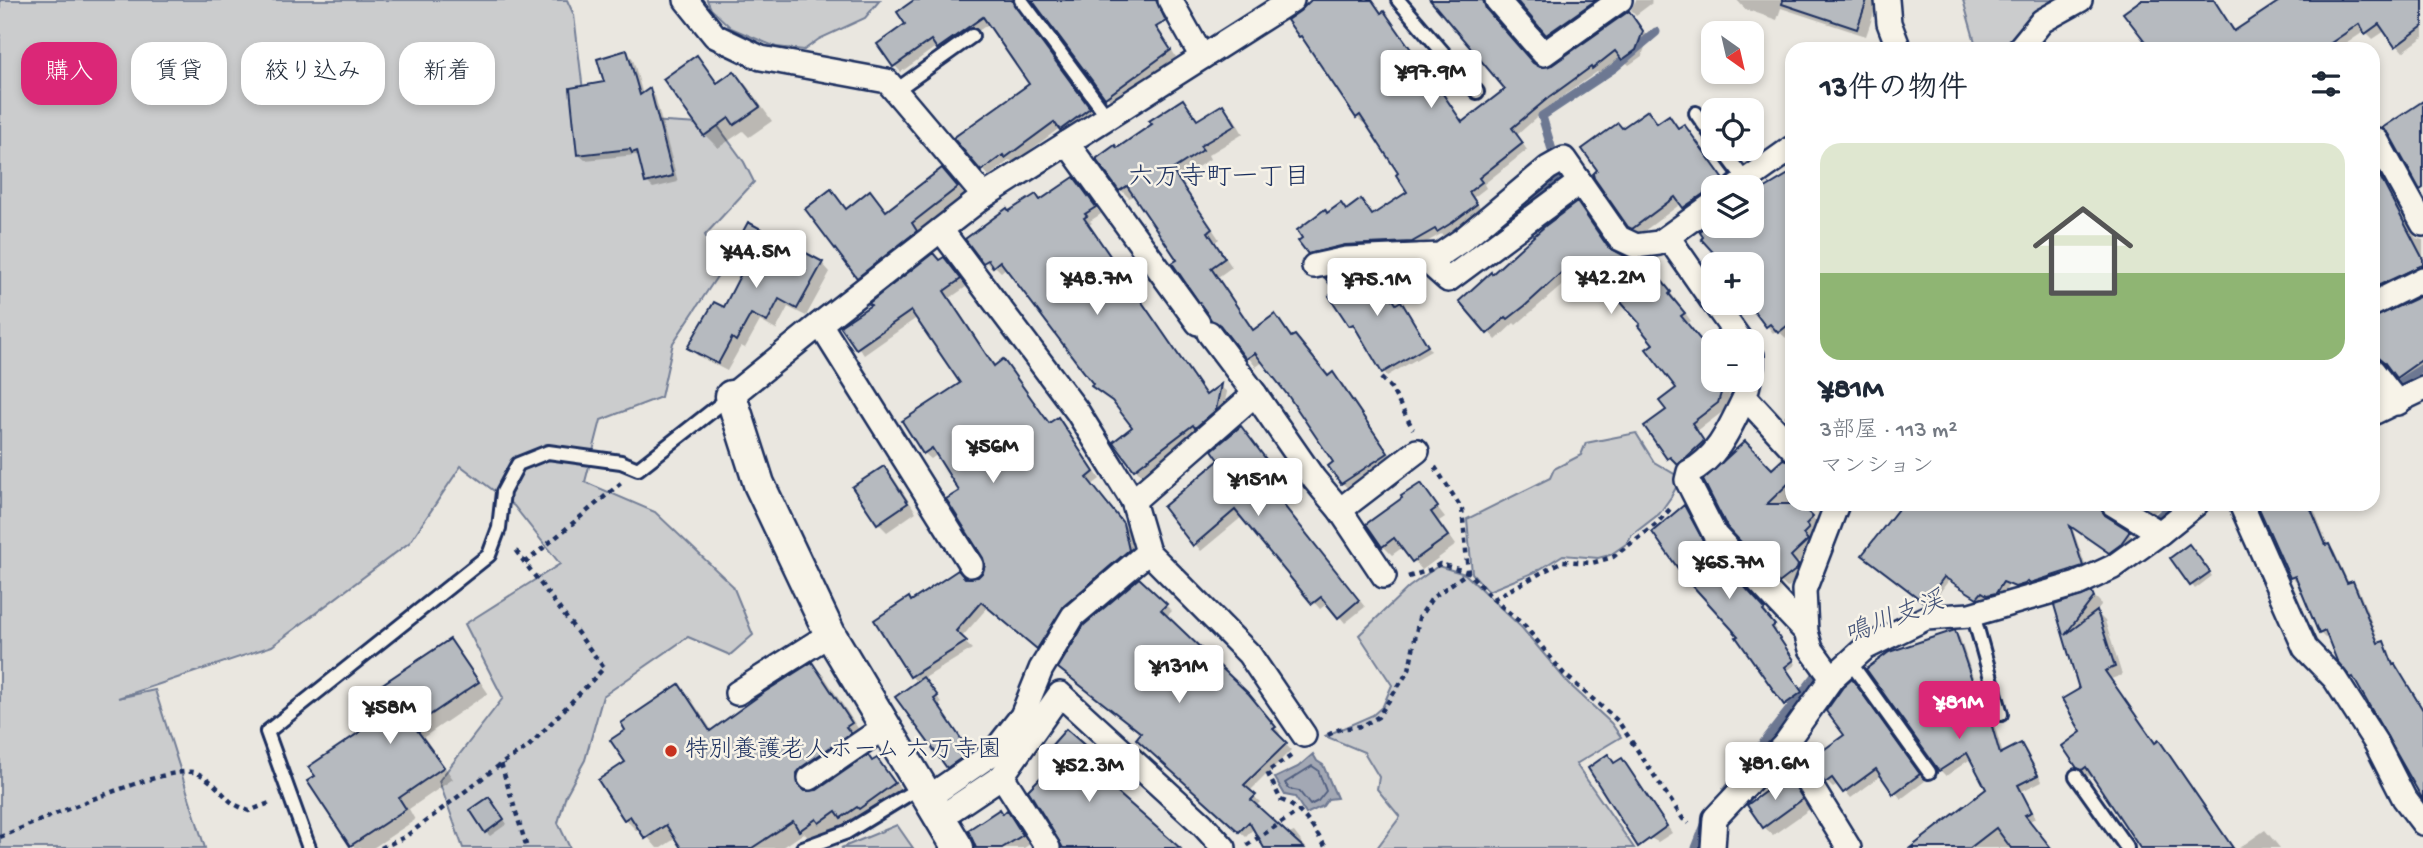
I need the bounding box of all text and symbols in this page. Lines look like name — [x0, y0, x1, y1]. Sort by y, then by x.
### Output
north arrow — [1701, 21, 1764, 84]
map controls — [1701, 21, 1764, 392]
chip: 購入 — [21, 42, 117, 105]
chip: 賃貸 — [131, 42, 227, 105]
chip: 絞り込み — [241, 42, 385, 105]
chip: 新着 — [399, 42, 495, 105]
pin: ¥97.9M — [1374, 50, 1488, 110]
text: ¥97.9M — [1397, 59, 1465, 86]
icon: filters — [2307, 65, 2345, 103]
text: 13件の物件 — [1820, 73, 1968, 108]
button: locate — [1701, 98, 1764, 161]
district label: 六万寺町一丁目 — [1128, 162, 1310, 195]
button: layers — [1701, 175, 1764, 238]
icon: home — [2020, 188, 2146, 314]
pin: ¥44.5M — [699, 230, 813, 290]
text: ¥44.5M — [722, 239, 790, 266]
button: + — [1701, 252, 1764, 315]
pin: ¥42.2M — [1554, 256, 1668, 316]
pin: ¥48.7M — [1040, 258, 1154, 317]
pin: ¥75.1M — [1320, 258, 1434, 318]
text: ¥42.2M — [1577, 265, 1645, 292]
text: ¥48.7M — [1062, 266, 1132, 293]
text: ¥75.1M — [1343, 267, 1411, 294]
button: − — [1701, 329, 1764, 392]
text: ¥81M — [1820, 374, 1883, 409]
text: 3部屋 · 113 m² — [1820, 418, 1957, 445]
pin: ¥56M — [952, 426, 1034, 485]
text: ¥56M — [968, 434, 1018, 461]
text: マンション — [1820, 454, 1934, 481]
pin: ¥151M — [1209, 458, 1307, 518]
text: ¥151M — [1229, 467, 1287, 494]
pin: ¥65.7M — [1672, 542, 1786, 601]
text: ¥65.7M — [1694, 550, 1764, 577]
water label: 鳴川支渓 — [1840, 585, 1950, 653]
pin: ¥131M — [1130, 646, 1228, 705]
text: ¥131M — [1150, 654, 1208, 681]
pin: ¥81M — [1918, 682, 2000, 741]
pin: ¥58M — [349, 686, 431, 746]
text: ¥81M — [1935, 690, 1983, 717]
text: ¥58M — [364, 695, 416, 722]
place label: 特別養護老人ホーム 六万寺園 — [685, 736, 1002, 766]
pin: ¥81.6M — [1718, 742, 1832, 802]
marker: 特別養護老人ホーム 六万寺園 — [663, 743, 679, 759]
pin: ¥52.3M — [1032, 744, 1146, 804]
text: ¥81.6M — [1741, 751, 1809, 778]
text: ¥52.3M — [1054, 753, 1124, 780]

